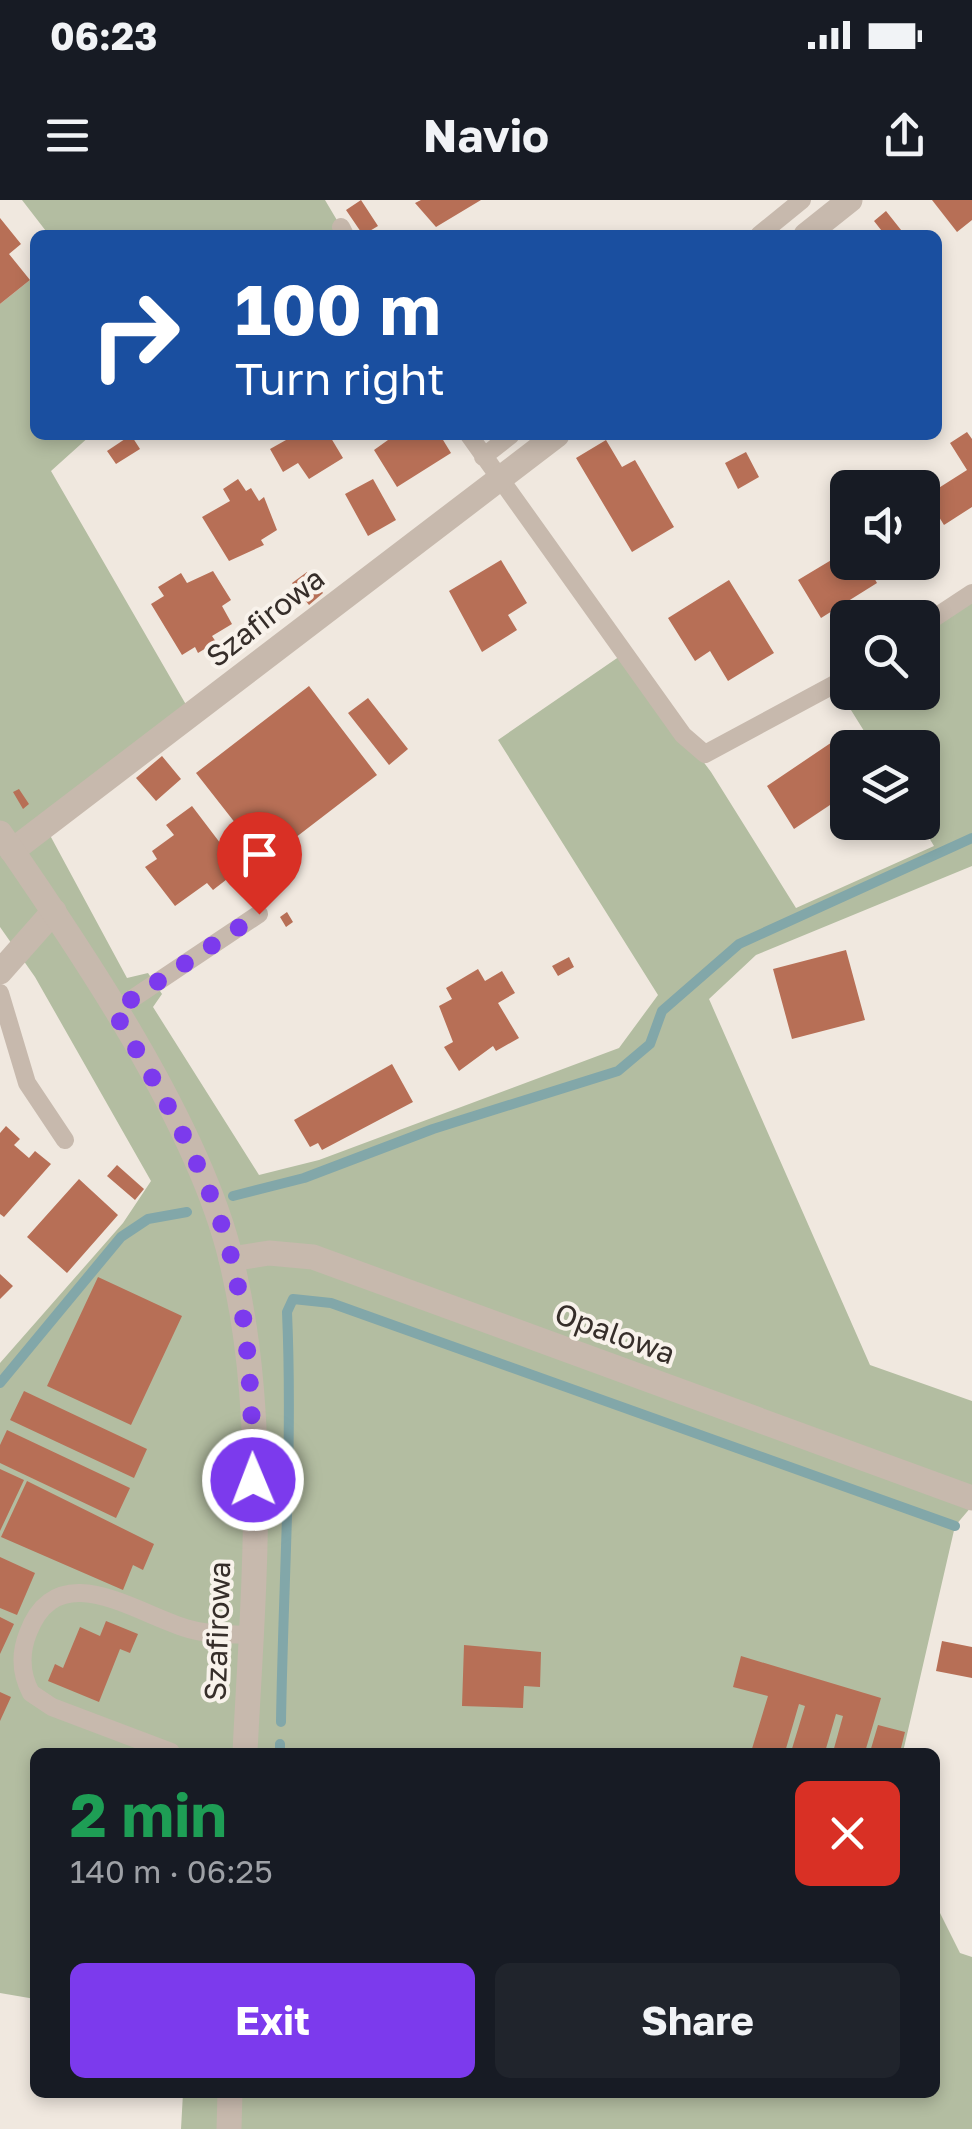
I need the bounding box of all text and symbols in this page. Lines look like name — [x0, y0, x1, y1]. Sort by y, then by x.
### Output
text: 06:23 — [50, 13, 157, 58]
icon: menu — [40, 108, 95, 163]
text: Navio — [423, 108, 549, 162]
icon: share — [877, 108, 932, 163]
text: 100 m — [235, 266, 441, 350]
icon: right — [70, 270, 200, 400]
text: Turn right — [235, 351, 445, 405]
map controls — [830, 470, 940, 840]
button: sound — [830, 470, 940, 580]
street label: Szafirowa — [199, 560, 331, 674]
button: search — [830, 600, 940, 710]
button: layers — [830, 730, 940, 840]
pin — [217, 812, 302, 915]
icon: arrive — [232, 827, 287, 882]
street label: Opalowa — [550, 1295, 680, 1371]
position arrow — [201, 1428, 305, 1532]
street label: Szafirowa — [197, 1560, 237, 1702]
text: 2 min — [70, 1778, 227, 1850]
button: close — [795, 1781, 900, 1886]
text: 140 m · 06:25 — [70, 1852, 273, 1890]
button: Exit — [70, 1963, 475, 2078]
button: Share — [495, 1963, 900, 2078]

